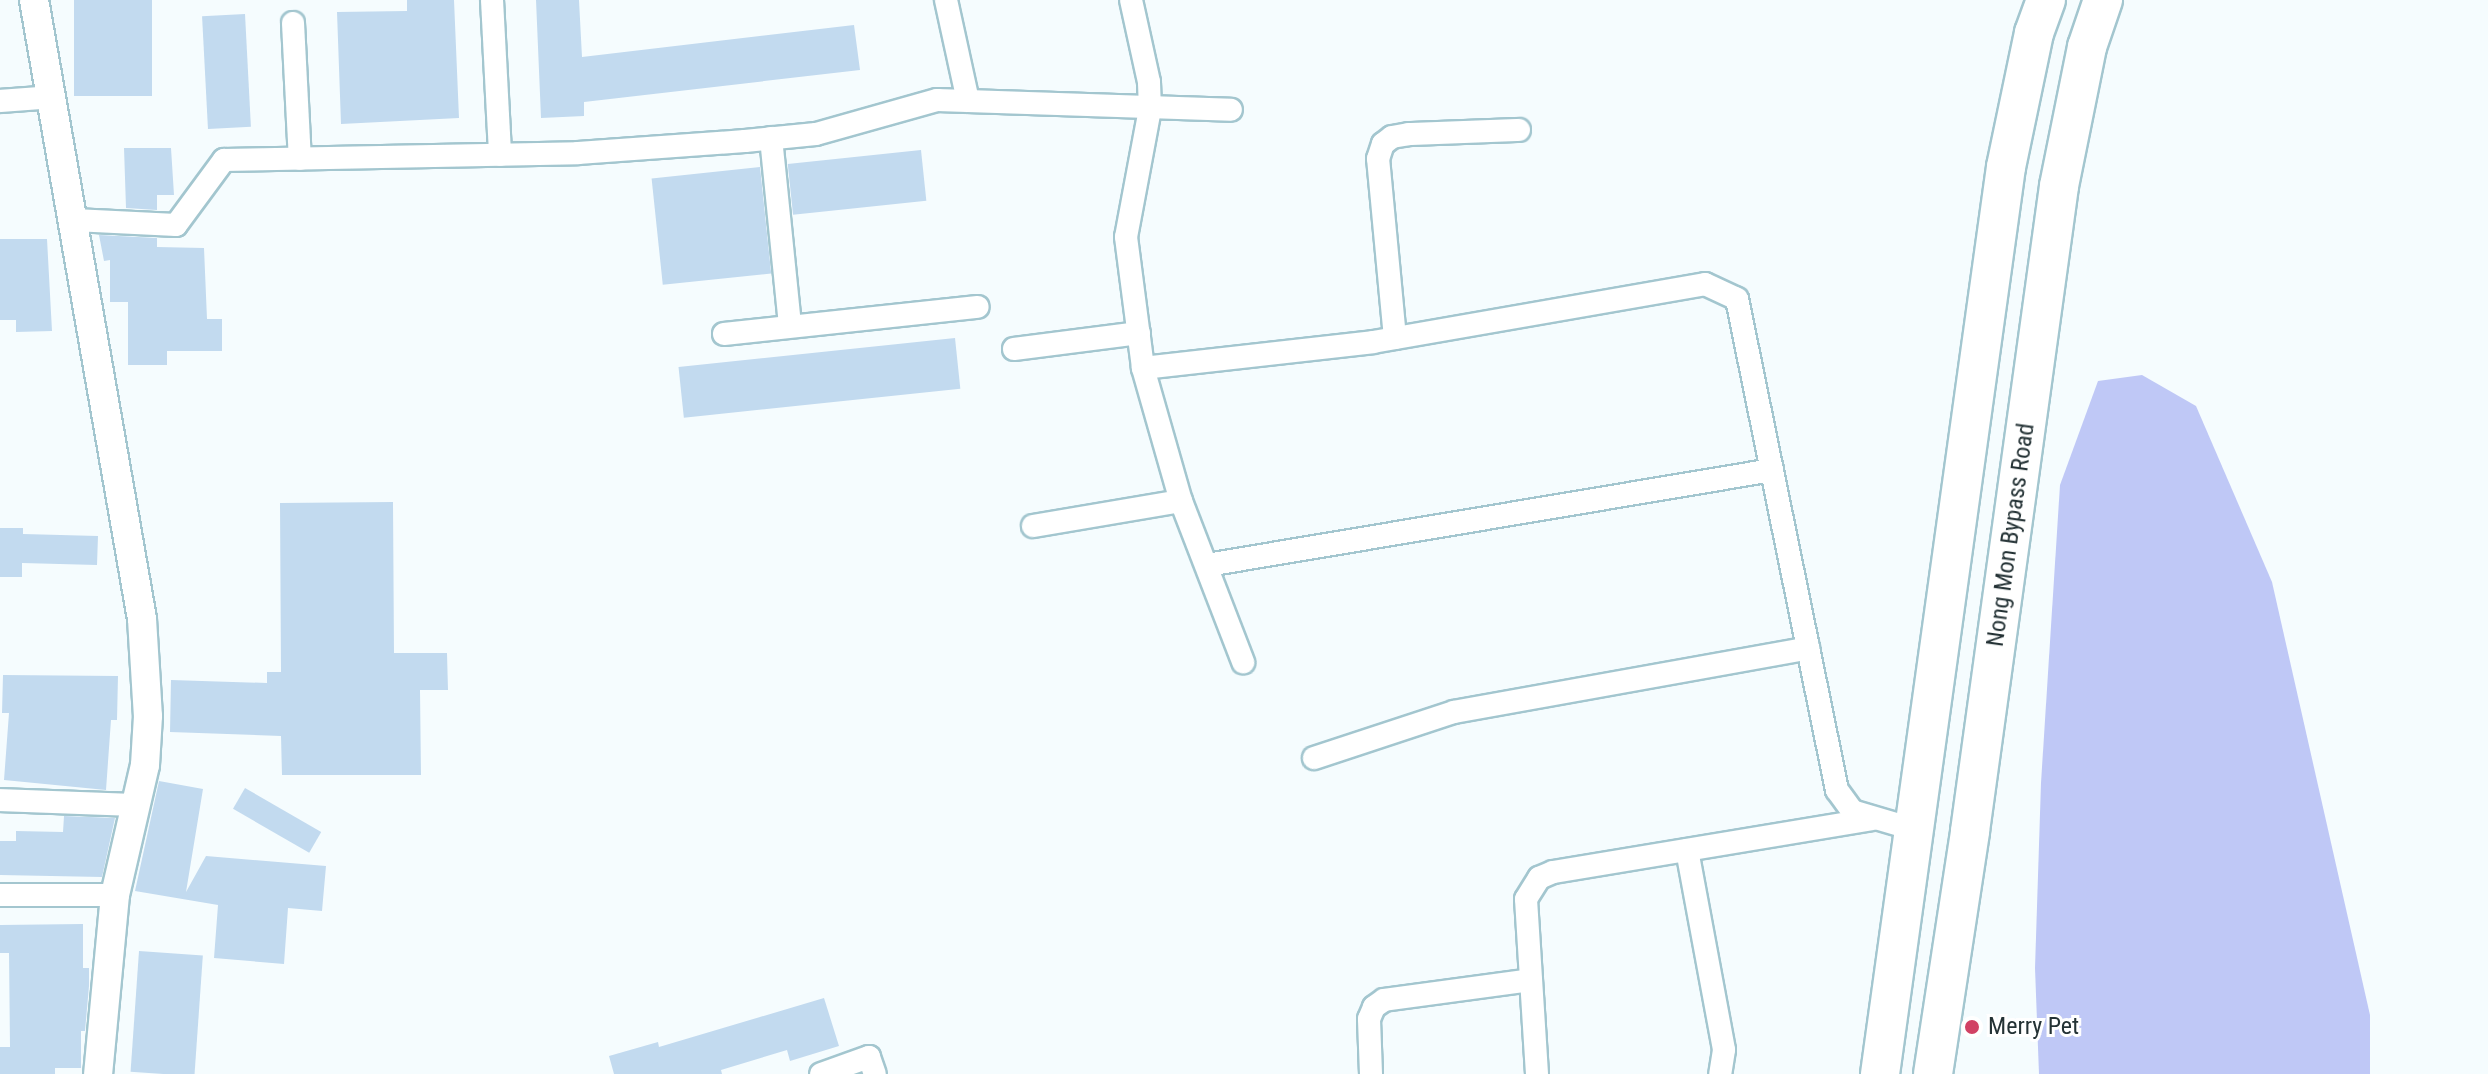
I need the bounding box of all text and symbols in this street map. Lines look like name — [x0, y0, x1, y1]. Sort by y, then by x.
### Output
street label: Nong Mon Bypass Road — [1981, 421, 2041, 649]
place label: Merry Pet — [1988, 1013, 2079, 1041]
marker: Merry Pet — [1963, 1018, 1981, 1036]

